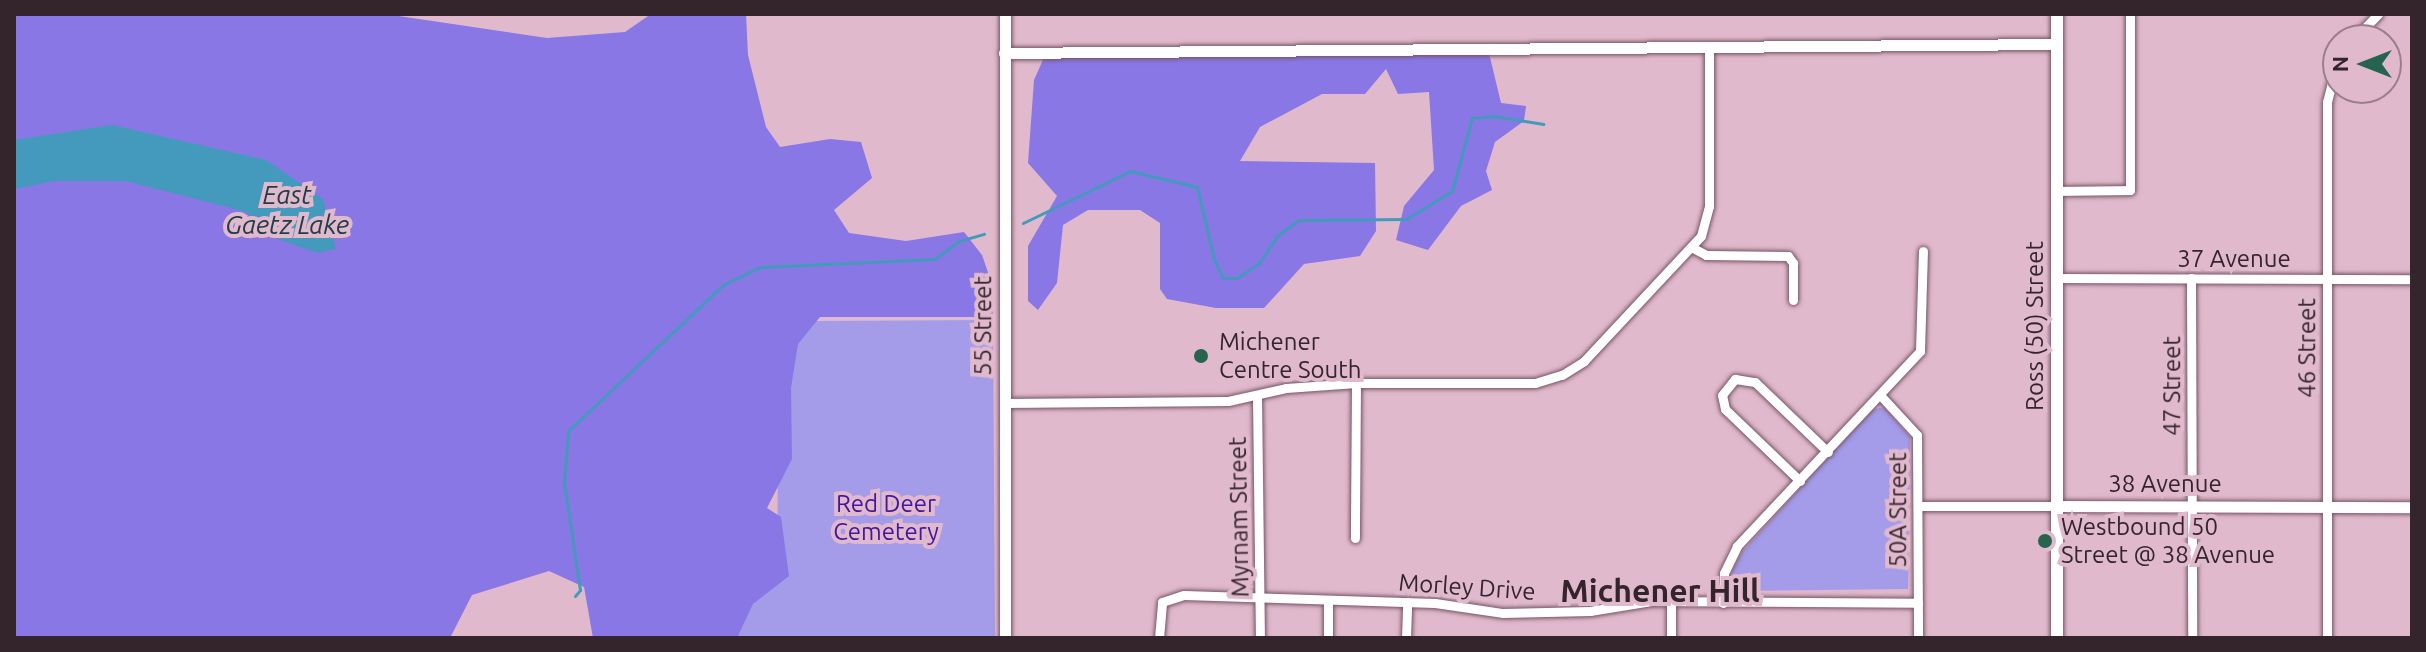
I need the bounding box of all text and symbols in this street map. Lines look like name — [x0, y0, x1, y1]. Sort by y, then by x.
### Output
north arrow — [2322, 24, 2402, 104]
text: N — [2327, 56, 2352, 72]
water label: East Gaetz Lake — [225, 179, 349, 240]
street label: Ross (50) Street — [2021, 241, 2049, 411]
street label: 37 Avenue — [2177, 245, 2291, 273]
street label: 55 Street — [969, 276, 997, 376]
street label: 46 Street — [2293, 298, 2321, 398]
place label: Michener Centre South — [1219, 328, 1361, 384]
street label: 47 Street — [2158, 336, 2186, 436]
marker: Michener Centre South — [1190, 345, 1212, 367]
street label: Myrnam Street — [1223, 436, 1255, 598]
street label: 50A Street — [1884, 452, 1912, 568]
street label: 38 Avenue — [2108, 470, 2222, 498]
park label: Red Deer Cemetery — [833, 490, 939, 546]
place label: Westbound 50 Street @ 38 Avenue — [2061, 513, 2275, 569]
marker: Westbound 50 Street @ 38 Avenue — [2036, 532, 2054, 550]
street label: Morley Drive — [1397, 568, 1537, 606]
district label: Michener Hill — [1560, 571, 1760, 609]

